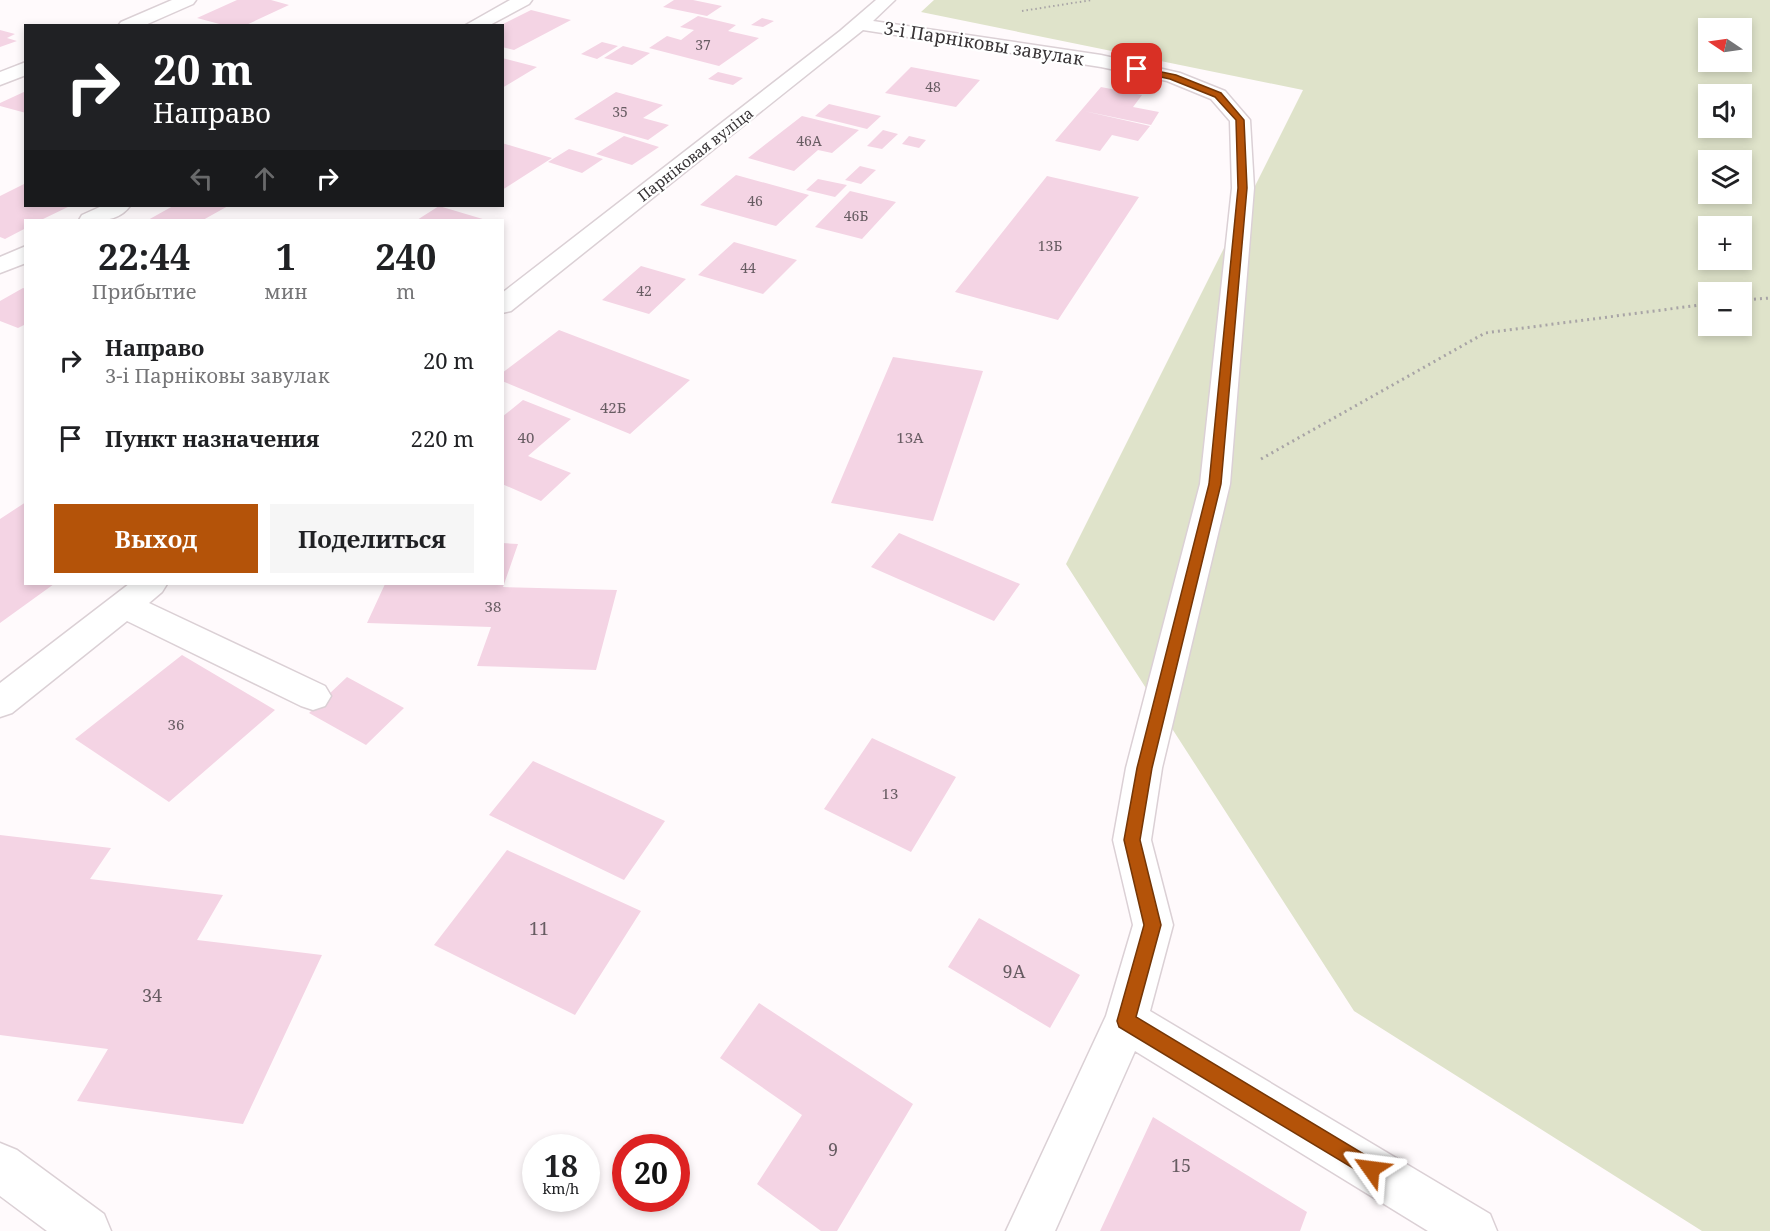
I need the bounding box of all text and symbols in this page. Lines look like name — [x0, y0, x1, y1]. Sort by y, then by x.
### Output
street label: 3-і Парніковы завулак — [882, 15, 1086, 71]
north arrow — [1698, 18, 1752, 72]
map controls — [1698, 18, 1752, 336]
house number: 37 — [695, 35, 711, 54]
text: 20 m — [153, 40, 253, 97]
pin — [1111, 43, 1162, 94]
icon: right — [54, 48, 132, 126]
icon: arrive — [1120, 52, 1153, 85]
house number: 48 — [925, 77, 941, 96]
button: sound — [1698, 84, 1752, 138]
text: Направо — [153, 94, 271, 131]
house number: 35 — [612, 102, 628, 121]
street label: Парніковая вуліца — [633, 103, 757, 205]
house number: 46А — [796, 131, 822, 150]
button: layers — [1698, 150, 1752, 204]
icon: left — [185, 162, 218, 195]
icon: ahead — [248, 162, 281, 195]
icon: right — [311, 162, 344, 195]
house number: 46 — [747, 191, 763, 210]
house number: 46Б — [844, 206, 868, 225]
button: + — [1698, 216, 1752, 270]
text: 22:44 — [98, 232, 190, 281]
text: 1 — [276, 232, 296, 281]
text: 240 — [375, 232, 436, 281]
house number: 13Б — [1038, 236, 1062, 255]
house number: 44 — [740, 258, 756, 277]
text: Прибытие — [92, 278, 197, 305]
text: мин — [264, 278, 308, 305]
text: m — [396, 278, 415, 305]
house number: 42 — [636, 281, 652, 300]
button: − — [1698, 282, 1752, 336]
text: Направо — [105, 332, 204, 362]
icon: right — [54, 344, 87, 377]
text: 20 m — [423, 345, 474, 375]
text: 3-і Парніковы завулак — [105, 362, 330, 389]
house number: 42Б — [600, 397, 626, 417]
icon: arrive — [54, 422, 87, 455]
text: Пункт назначения — [105, 423, 319, 453]
text: 220 m — [411, 423, 474, 453]
house number: 40 — [518, 427, 534, 447]
house number: 13А — [896, 427, 924, 447]
button: Выход — [54, 504, 258, 573]
button: Поделиться — [270, 504, 474, 573]
house number: 38 — [485, 596, 501, 616]
house number: 36 — [168, 714, 184, 734]
house number: 13 — [882, 783, 898, 803]
house number: 11 — [529, 916, 549, 940]
house number: 9А — [1003, 959, 1026, 983]
house number: 34 — [142, 983, 162, 1007]
speed limit sign: 20 — [612, 1134, 690, 1212]
house number: 9 — [828, 1137, 838, 1161]
position arrow — [1339, 1137, 1403, 1201]
text: 18 — [544, 1145, 578, 1186]
house number: 15 — [1171, 1153, 1191, 1177]
text: km/h — [543, 1178, 579, 1198]

